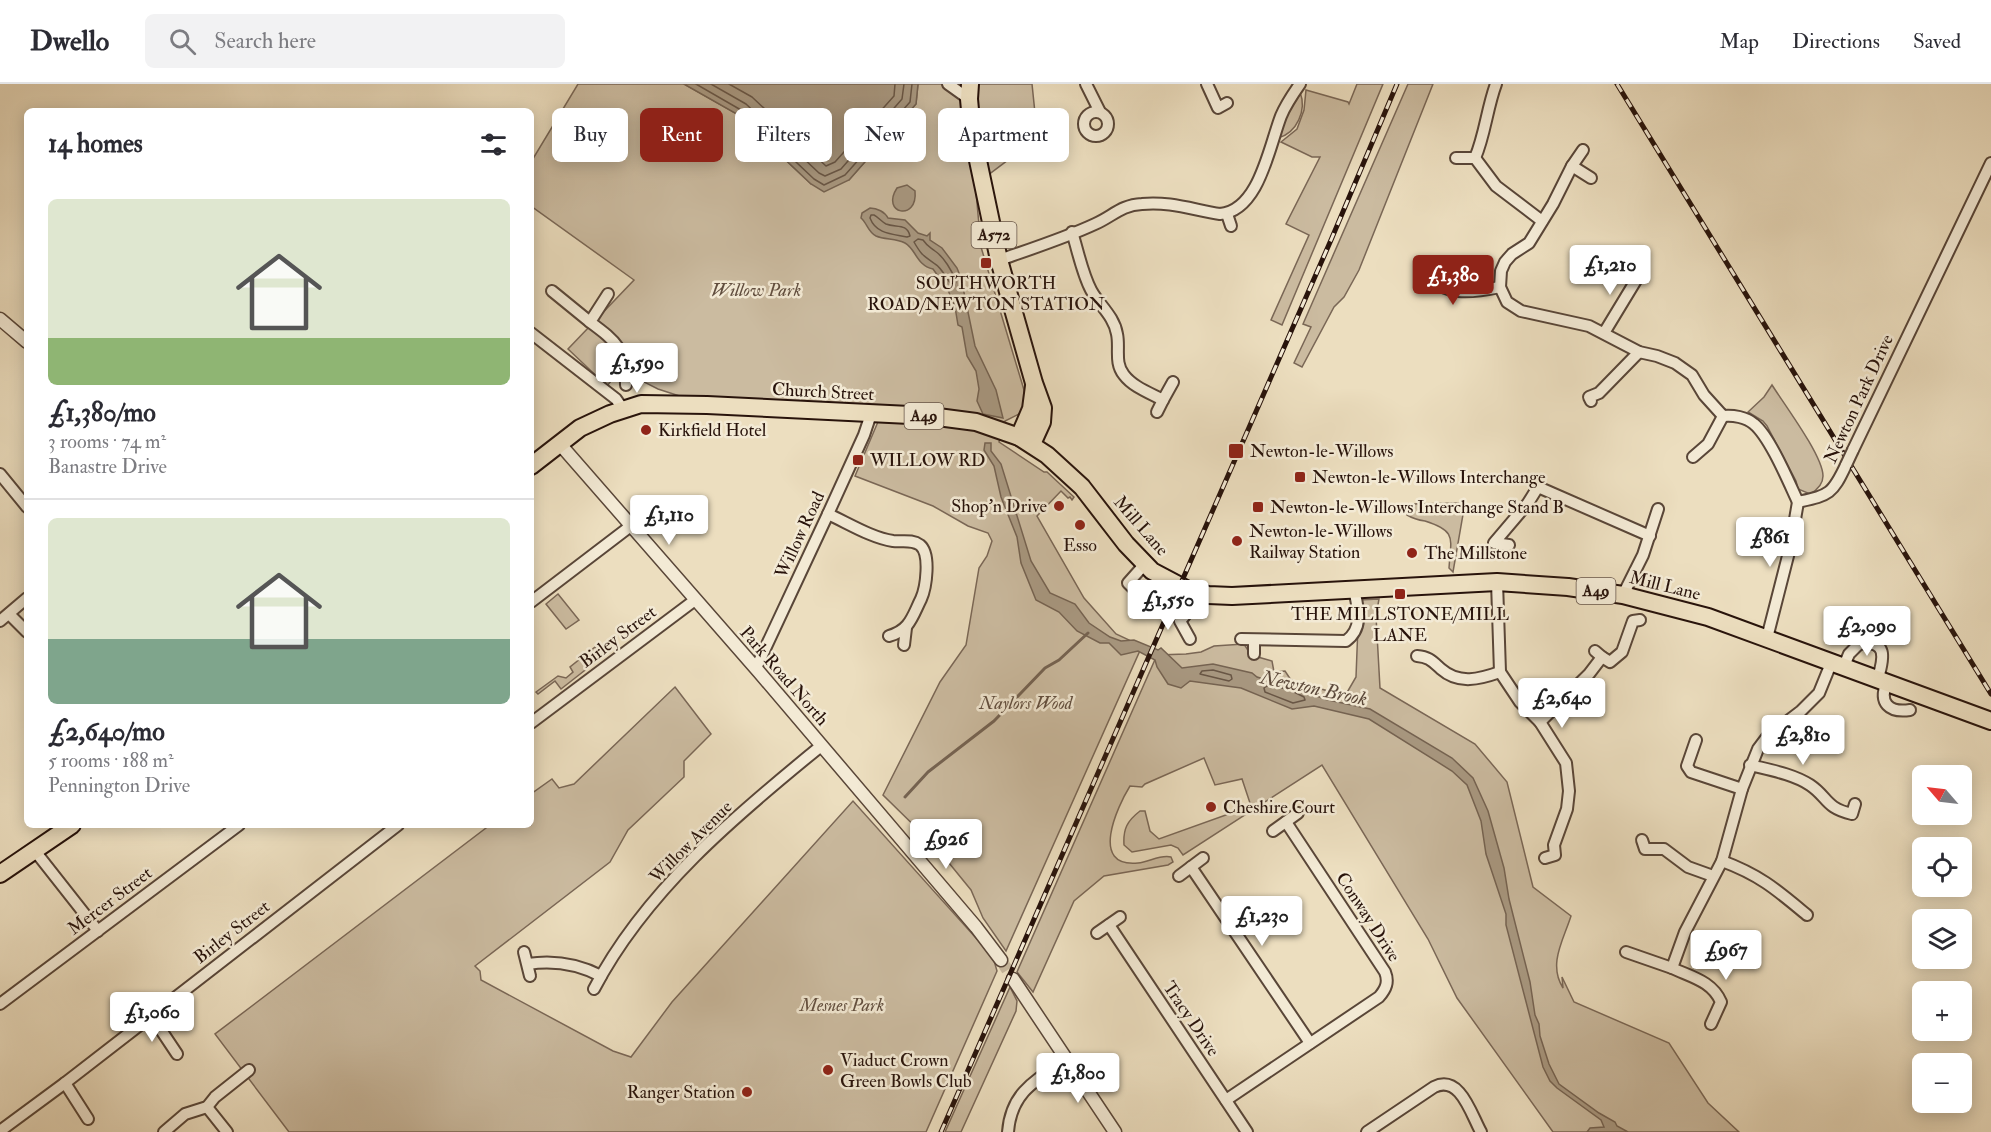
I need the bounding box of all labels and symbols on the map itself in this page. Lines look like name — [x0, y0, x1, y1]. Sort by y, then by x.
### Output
road number: A572 — [972, 222, 1016, 248]
pin: £1,210 — [1561, 245, 1659, 296]
pin: £1,380 — [1404, 255, 1502, 306]
marker: SOUTHWORTH ROAD/NEWTON STATION — [979, 256, 993, 270]
place label: SOUTHWORTH ROAD/NEWTON STATION — [867, 272, 1105, 316]
park label: Willow Park — [711, 279, 801, 302]
street label: Newton Park Drive — [1819, 330, 1899, 467]
pin: £1,590 — [588, 343, 686, 394]
street label: Church Street — [771, 378, 875, 406]
road number: A49 — [904, 403, 944, 429]
place label: Kirkfield Hotel — [658, 419, 767, 442]
marker: Kirkfield Hotel — [639, 423, 653, 437]
place label: Newton-le-Willows — [1250, 440, 1393, 463]
marker: Newton-le-Willows — [1227, 442, 1245, 460]
place label: WILLOW RD — [869, 449, 985, 472]
marker: WILLOW RD — [851, 453, 865, 467]
place label: Newton-le-Willows Interchange — [1312, 466, 1546, 489]
marker: Newton-le-Willows Interchange — [1293, 470, 1307, 484]
street label: Willow Road — [769, 488, 830, 583]
street label: Mill Lane — [1109, 491, 1174, 561]
pin: £1,110 — [620, 495, 718, 546]
place label: Shop'n Drive — [951, 495, 1047, 518]
place label: Newton-le-Willows Interchange Stand B — [1270, 496, 1564, 519]
marker: Shop'n Drive — [1052, 499, 1066, 513]
marker: Newton-le-Willows Interchange Stand B — [1251, 500, 1265, 514]
pin: £861 — [1734, 517, 1806, 568]
marker: Esso — [1073, 518, 1087, 532]
place label: Newton-le-Willows Railway Station — [1249, 520, 1392, 564]
place label: Esso — [1063, 534, 1097, 557]
marker: Newton-le-Willows Railway Station — [1230, 534, 1244, 548]
place label: The Millstone — [1424, 542, 1527, 565]
marker: The Millstone — [1405, 546, 1419, 560]
street label: Mill Lane — [1627, 566, 1703, 606]
road number: A49 — [1576, 578, 1616, 604]
pin: £1,550 — [1119, 580, 1217, 631]
marker: THE MILLSTONE/MILL LANE — [1393, 587, 1407, 601]
street label: Birley Street — [575, 601, 661, 673]
place label: THE MILLSTONE/MILL LANE — [1291, 603, 1509, 647]
pin: £2,090 — [1818, 606, 1916, 657]
street label: Park Road North — [735, 622, 834, 731]
water label: Newton Brook — [1257, 664, 1370, 711]
pin: £2,640 — [1513, 678, 1611, 729]
park label: Naylors Wood — [979, 692, 1074, 715]
pin: £2,810 — [1754, 715, 1852, 766]
north arrow — [1912, 765, 1972, 825]
street label: Willow Avenue — [644, 795, 738, 889]
place label: Cheshire Court — [1223, 796, 1335, 819]
marker: Cheshire Court — [1204, 800, 1218, 814]
pin: £926 — [910, 819, 982, 870]
street label: Mercer Street — [63, 862, 157, 940]
street label: Conway Drive — [1331, 868, 1406, 966]
street label: Birley Street — [189, 895, 275, 969]
pin: £1,230 — [1213, 896, 1311, 947]
pin: £967 — [1690, 930, 1762, 981]
street label: Tracy Drive — [1158, 977, 1225, 1061]
pin: £1,060 — [103, 992, 201, 1043]
park label: Mesnes Park — [799, 994, 884, 1017]
place label: Viaduct Crown Green Bowls Club — [840, 1049, 972, 1093]
pin: £1,800 — [1029, 1053, 1127, 1104]
marker: Viaduct Crown Green Bowls Club — [821, 1063, 835, 1077]
place label: Ranger Station — [627, 1081, 735, 1104]
marker: Ranger Station — [740, 1085, 754, 1099]

